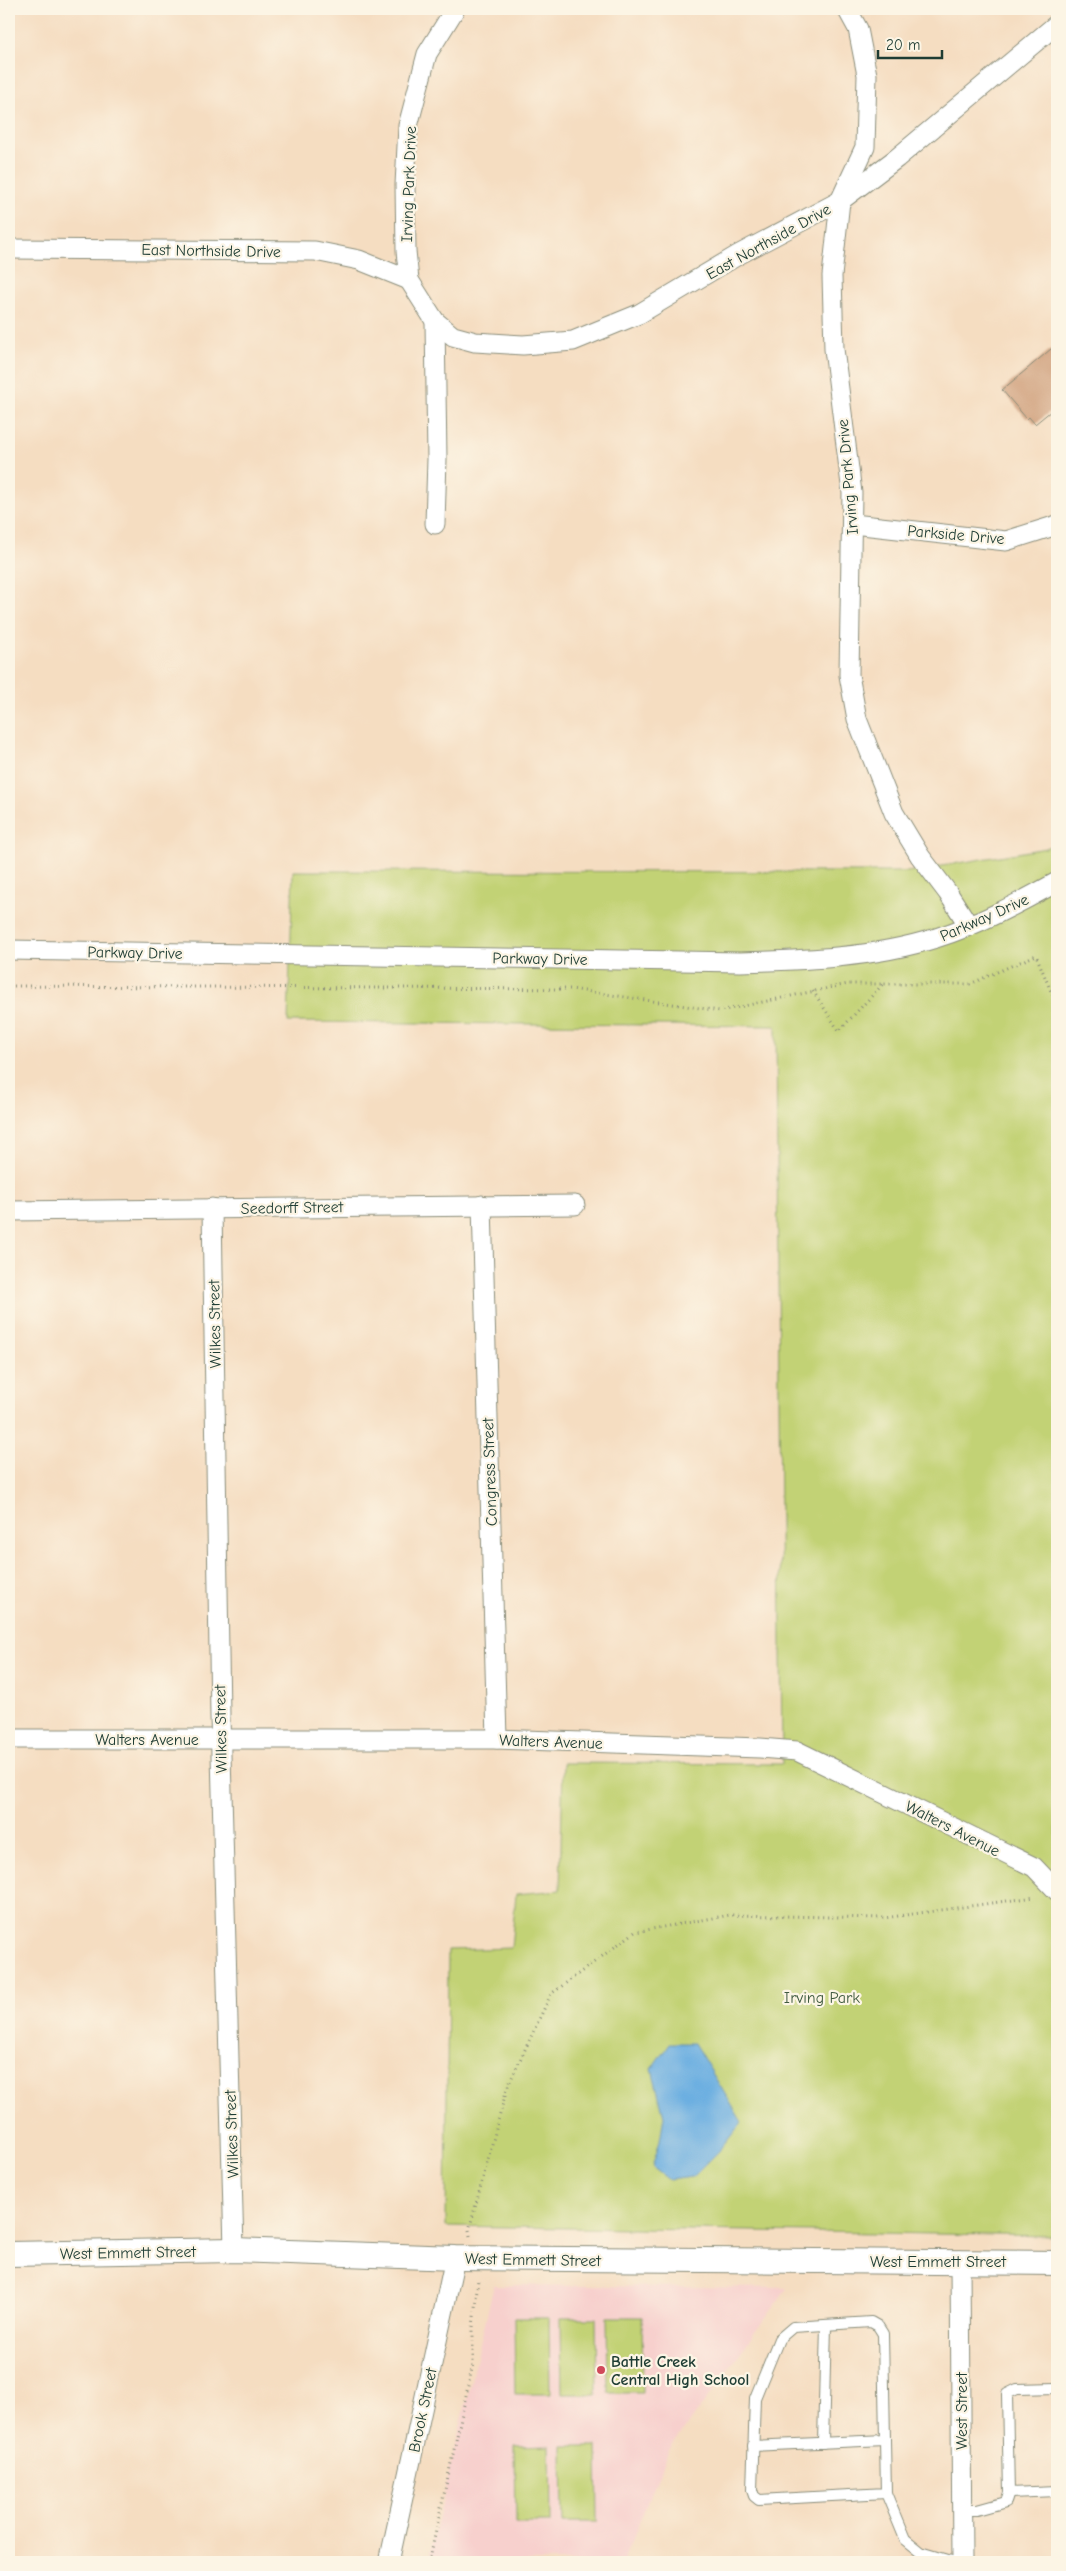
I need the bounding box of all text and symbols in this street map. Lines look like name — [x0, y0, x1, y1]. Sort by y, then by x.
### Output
scale bar — [878, 28, 942, 60]
text: 20 m — [886, 36, 920, 54]
street label: Irving Park Drive — [398, 126, 420, 242]
street label: East Northside Drive — [703, 200, 834, 284]
street label: East Northside Drive — [141, 241, 281, 261]
street label: Irving Park Drive — [834, 418, 862, 535]
street label: Parkside Drive — [907, 522, 1005, 548]
street label: Parkway Drive — [937, 890, 1032, 945]
street label: Parkway Drive — [87, 943, 183, 963]
street label: Parkway Drive — [492, 949, 588, 969]
street label: Seedorff Street — [241, 1198, 344, 1218]
street label: Wilkes Street — [205, 1279, 225, 1368]
street label: Congress Street — [479, 1417, 501, 1526]
street label: Wilkes Street — [211, 1684, 231, 1773]
street label: Walters Avenue — [95, 1731, 199, 1749]
street label: Walters Avenue — [499, 1731, 603, 1753]
street label: Walters Avenue — [902, 1797, 1003, 1860]
park label: Irving Park — [784, 1989, 860, 2007]
street label: Wilkes Street — [221, 2089, 243, 2179]
street label: West Emmett Street — [60, 2243, 197, 2263]
street label: West Emmett Street — [465, 2250, 602, 2270]
street label: West Emmett Street — [870, 2253, 1006, 2271]
place label: Battle Creek Central High School — [611, 2353, 749, 2389]
marker: Battle Creek Central High School — [595, 2364, 607, 2376]
street label: Brook Street — [405, 2366, 441, 2454]
street label: West Street — [953, 2372, 971, 2450]

